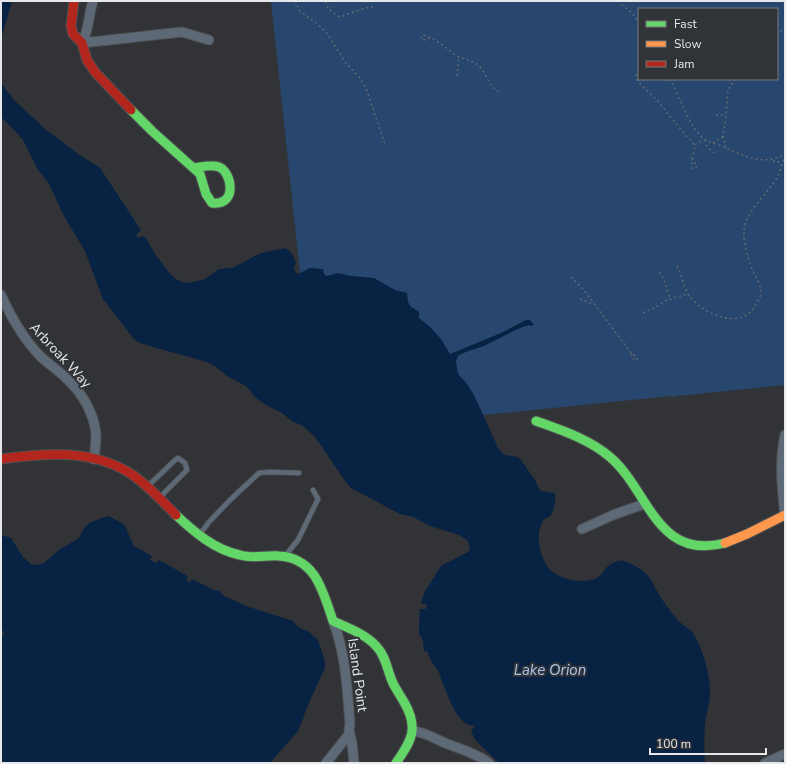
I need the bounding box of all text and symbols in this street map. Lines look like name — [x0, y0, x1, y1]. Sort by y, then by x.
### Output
legend — [638, 8, 778, 80]
text: Fast — [674, 16, 697, 32]
text: Slow — [674, 36, 702, 52]
text: Jam — [673, 56, 695, 72]
street label: Arbroak Way — [25, 318, 97, 393]
street label: Island Point — [343, 637, 372, 713]
water label: Lake Orion — [514, 660, 586, 680]
scale bar — [650, 730, 766, 756]
text: 100 m — [656, 736, 691, 752]

